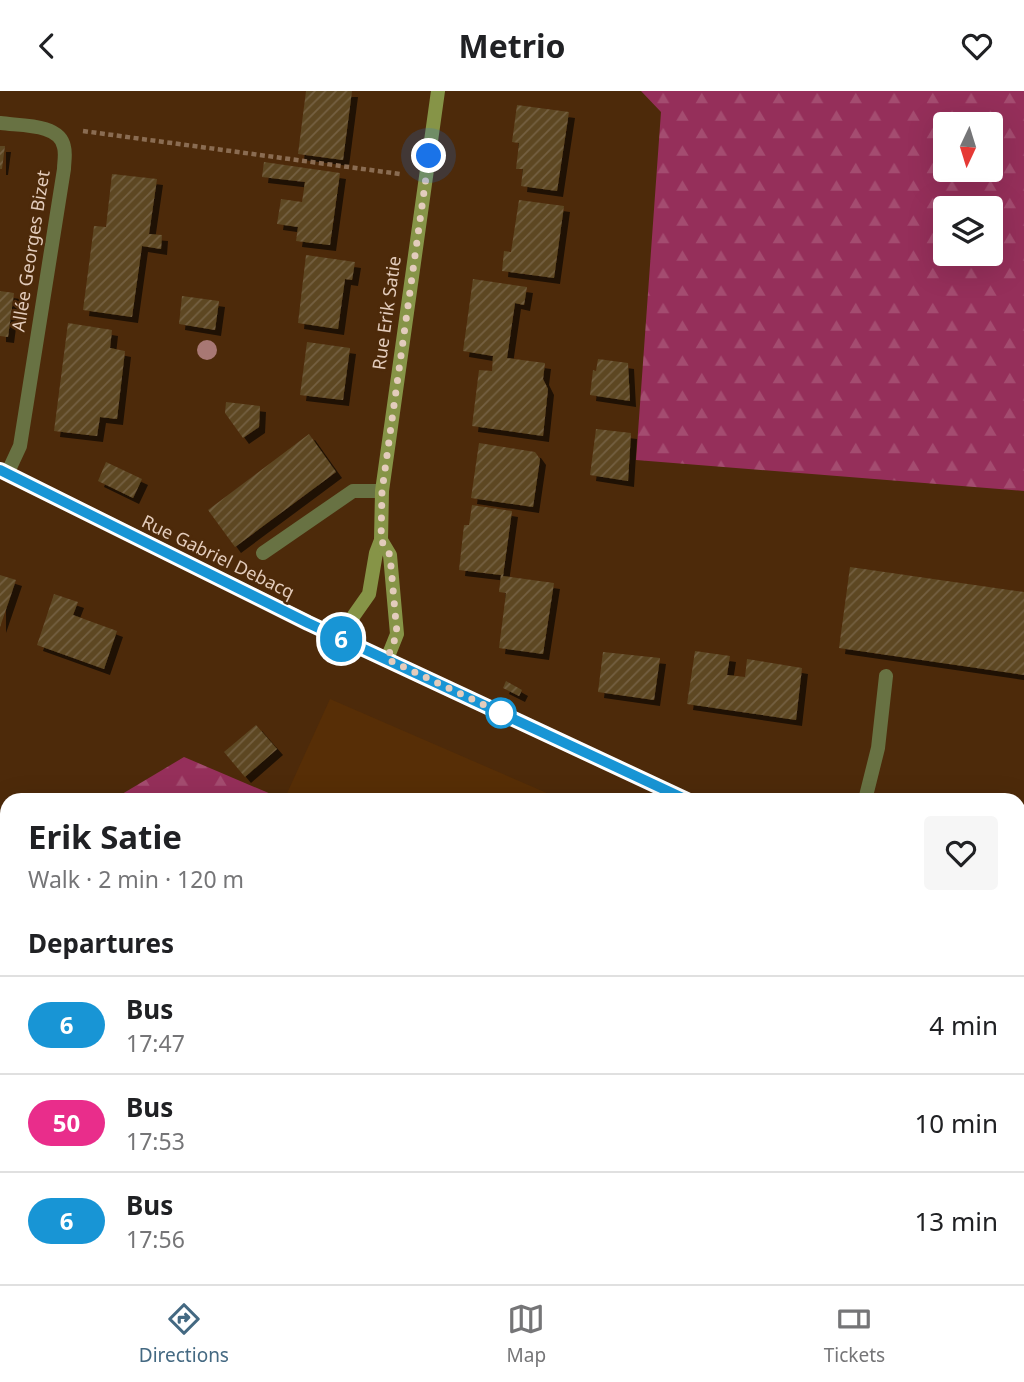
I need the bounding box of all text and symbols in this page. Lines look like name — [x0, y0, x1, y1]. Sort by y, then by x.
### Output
text: Metrio — [458, 24, 566, 67]
icon: back — [28, 27, 66, 65]
icon: heart — [958, 27, 996, 65]
north arrow — [933, 112, 1003, 182]
map controls — [933, 112, 1003, 266]
your location — [411, 138, 446, 173]
street label: Allée Georges Bizet — [5, 168, 55, 333]
button: layers — [933, 196, 1003, 266]
street label: Rue Erik Satie — [366, 254, 406, 371]
street label: Rue Gabriel Debacq — [138, 509, 299, 604]
line badge: 6 — [318, 616, 364, 662]
text: 6 — [334, 622, 348, 655]
unlabelled marker — [486, 698, 516, 728]
text: Erik Satie — [28, 814, 182, 859]
button: heart — [924, 816, 998, 890]
text: Walk · 2 min · 120 m — [28, 863, 244, 895]
text: Departures — [28, 925, 174, 961]
text: Bus — [126, 991, 173, 1027]
text: 4 min — [929, 1007, 998, 1043]
text: 6 — [60, 1008, 73, 1041]
text: 17:47 — [126, 1027, 185, 1059]
text: Bus — [126, 1089, 173, 1125]
text: 10 min — [914, 1105, 998, 1141]
text: 50 — [53, 1106, 80, 1139]
text: 17:53 — [126, 1125, 185, 1157]
text: Bus — [126, 1187, 173, 1223]
text: 13 min — [914, 1203, 998, 1239]
text: 6 — [60, 1204, 73, 1237]
text: 17:56 — [126, 1223, 185, 1255]
tab: Directions — [139, 1300, 229, 1368]
tab: Map — [507, 1300, 546, 1368]
tab: Tickets — [824, 1300, 885, 1368]

